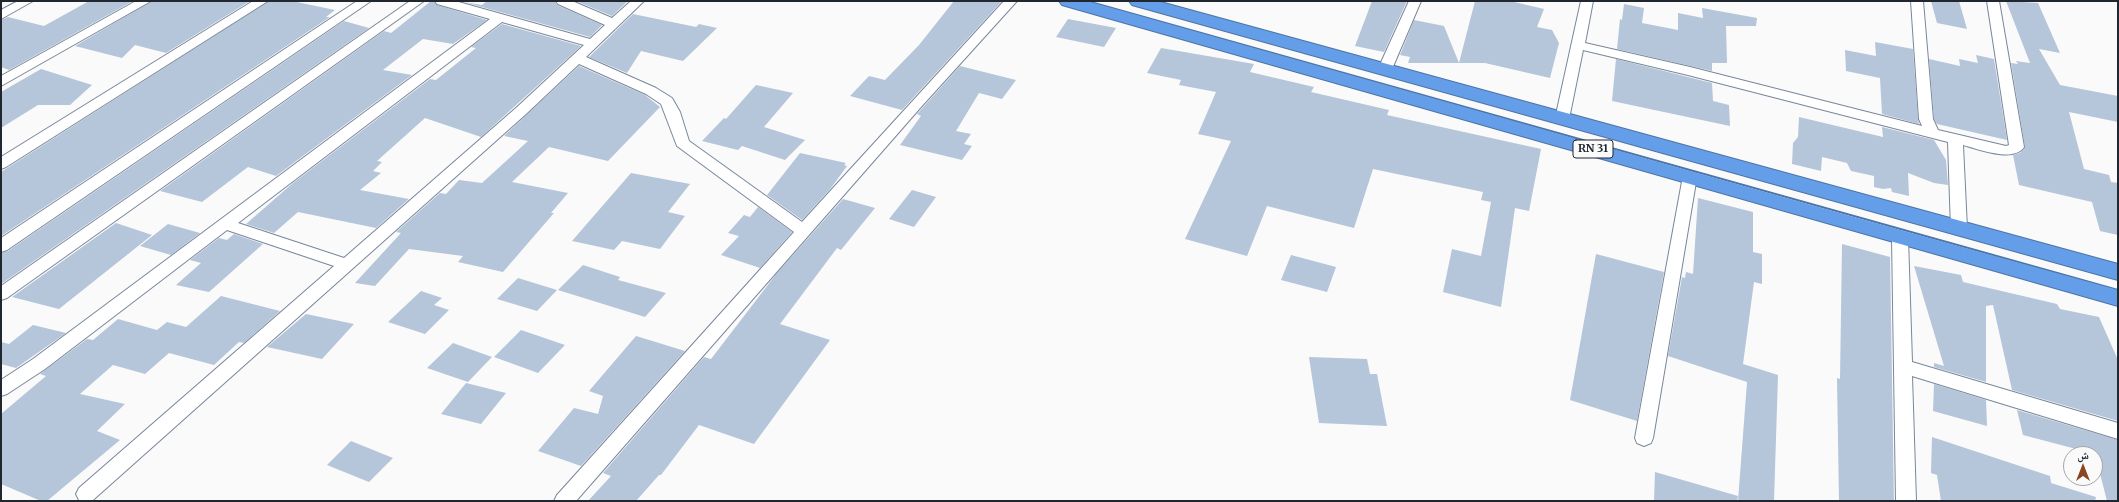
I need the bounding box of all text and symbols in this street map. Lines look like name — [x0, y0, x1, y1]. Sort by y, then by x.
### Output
road number: RN 31 — [1573, 140, 1613, 158]
north arrow — [2063, 446, 2103, 486]
text: ش — [2077, 448, 2089, 462]

